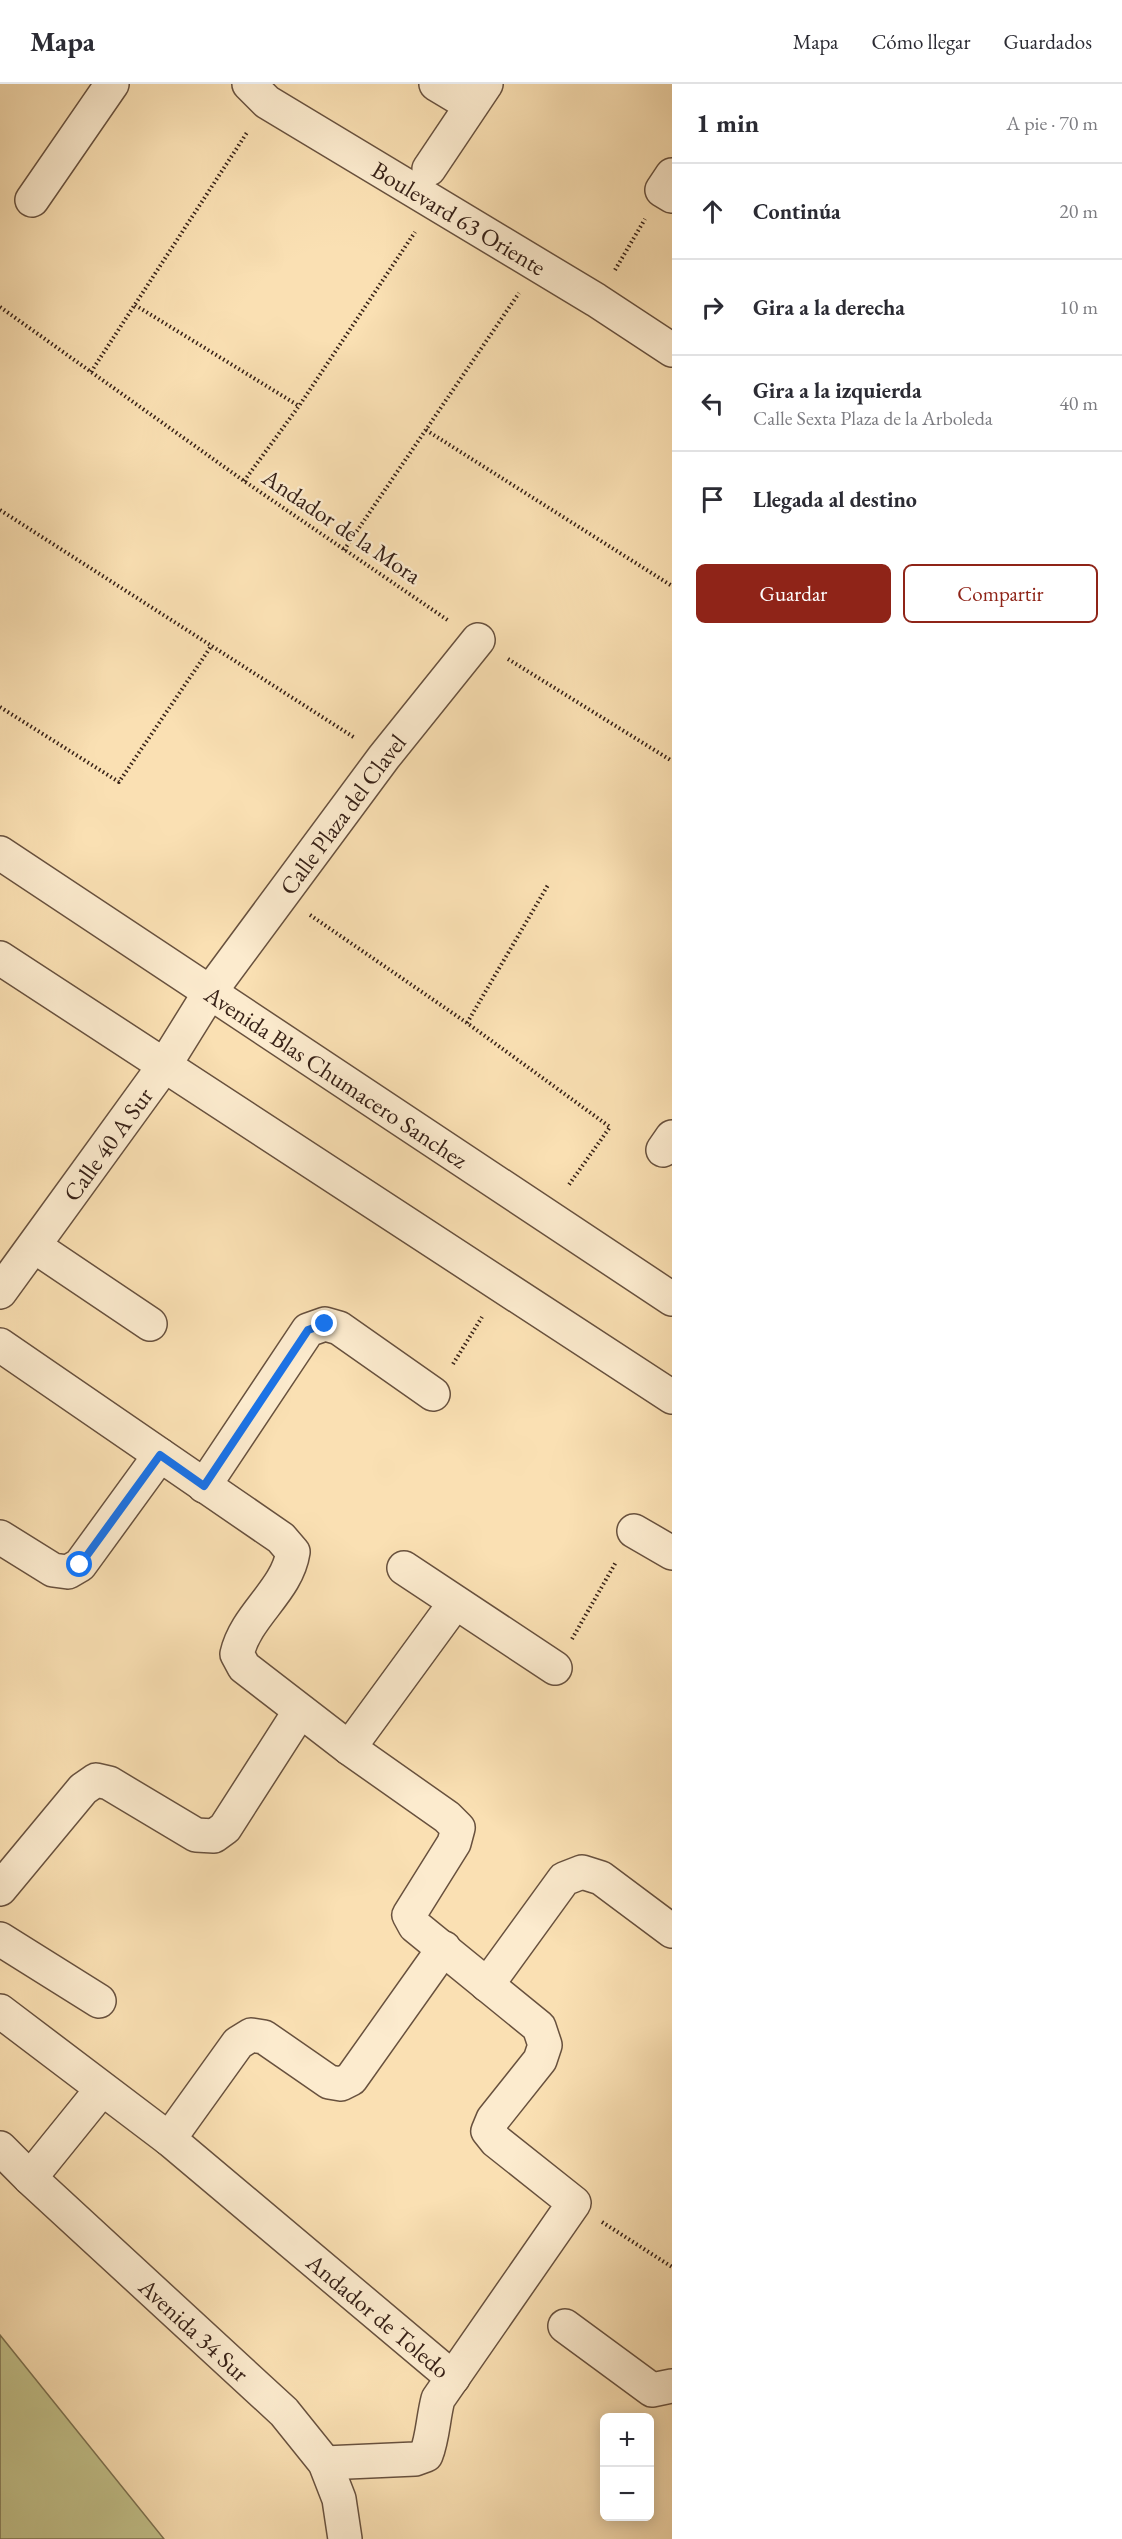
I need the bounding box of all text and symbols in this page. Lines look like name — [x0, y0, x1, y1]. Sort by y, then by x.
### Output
text: Mapa — [30, 23, 95, 59]
text: Mapa — [793, 28, 838, 55]
text: Cómo llegar — [871, 28, 970, 55]
text: Guardados — [1003, 28, 1092, 55]
text: 1 min — [696, 106, 759, 140]
text: A pie · 70 m — [1006, 110, 1098, 136]
street label: Boulevard 63 Oriente — [367, 154, 552, 282]
icon: ahead — [696, 195, 729, 228]
text: Continúa — [753, 197, 841, 226]
text: 20 m — [1059, 198, 1098, 224]
icon: right — [696, 291, 729, 324]
text: Gira a la derecha — [753, 293, 905, 322]
text: 10 m — [1059, 294, 1098, 320]
text: Gira a la izquierda — [753, 376, 922, 405]
icon: left — [696, 387, 729, 420]
text: 40 m — [1059, 390, 1098, 416]
text: Calle Sexta Plaza de la Arboleda — [753, 405, 993, 431]
street label: Andador de la Mora — [256, 461, 428, 591]
icon: arrive — [696, 483, 729, 516]
text: Llegada al destino — [753, 485, 917, 514]
button: Guardar — [696, 564, 891, 623]
button: Compartir — [903, 564, 1098, 623]
street label: Calle Plaza del Clavel — [272, 727, 412, 901]
street label: Avenida Blas Chumacero Sanchez — [198, 977, 474, 1175]
street label: Calle 40 A Sur — [56, 1081, 159, 1207]
route end — [311, 1310, 337, 1336]
route start — [66, 1551, 92, 1577]
street label: Andador de Toledo — [300, 2246, 457, 2385]
street label: Avenida 34 Sur — [132, 2270, 256, 2388]
map controls — [600, 2413, 654, 2521]
button: + — [600, 2413, 654, 2467]
button: − — [600, 2467, 654, 2521]

